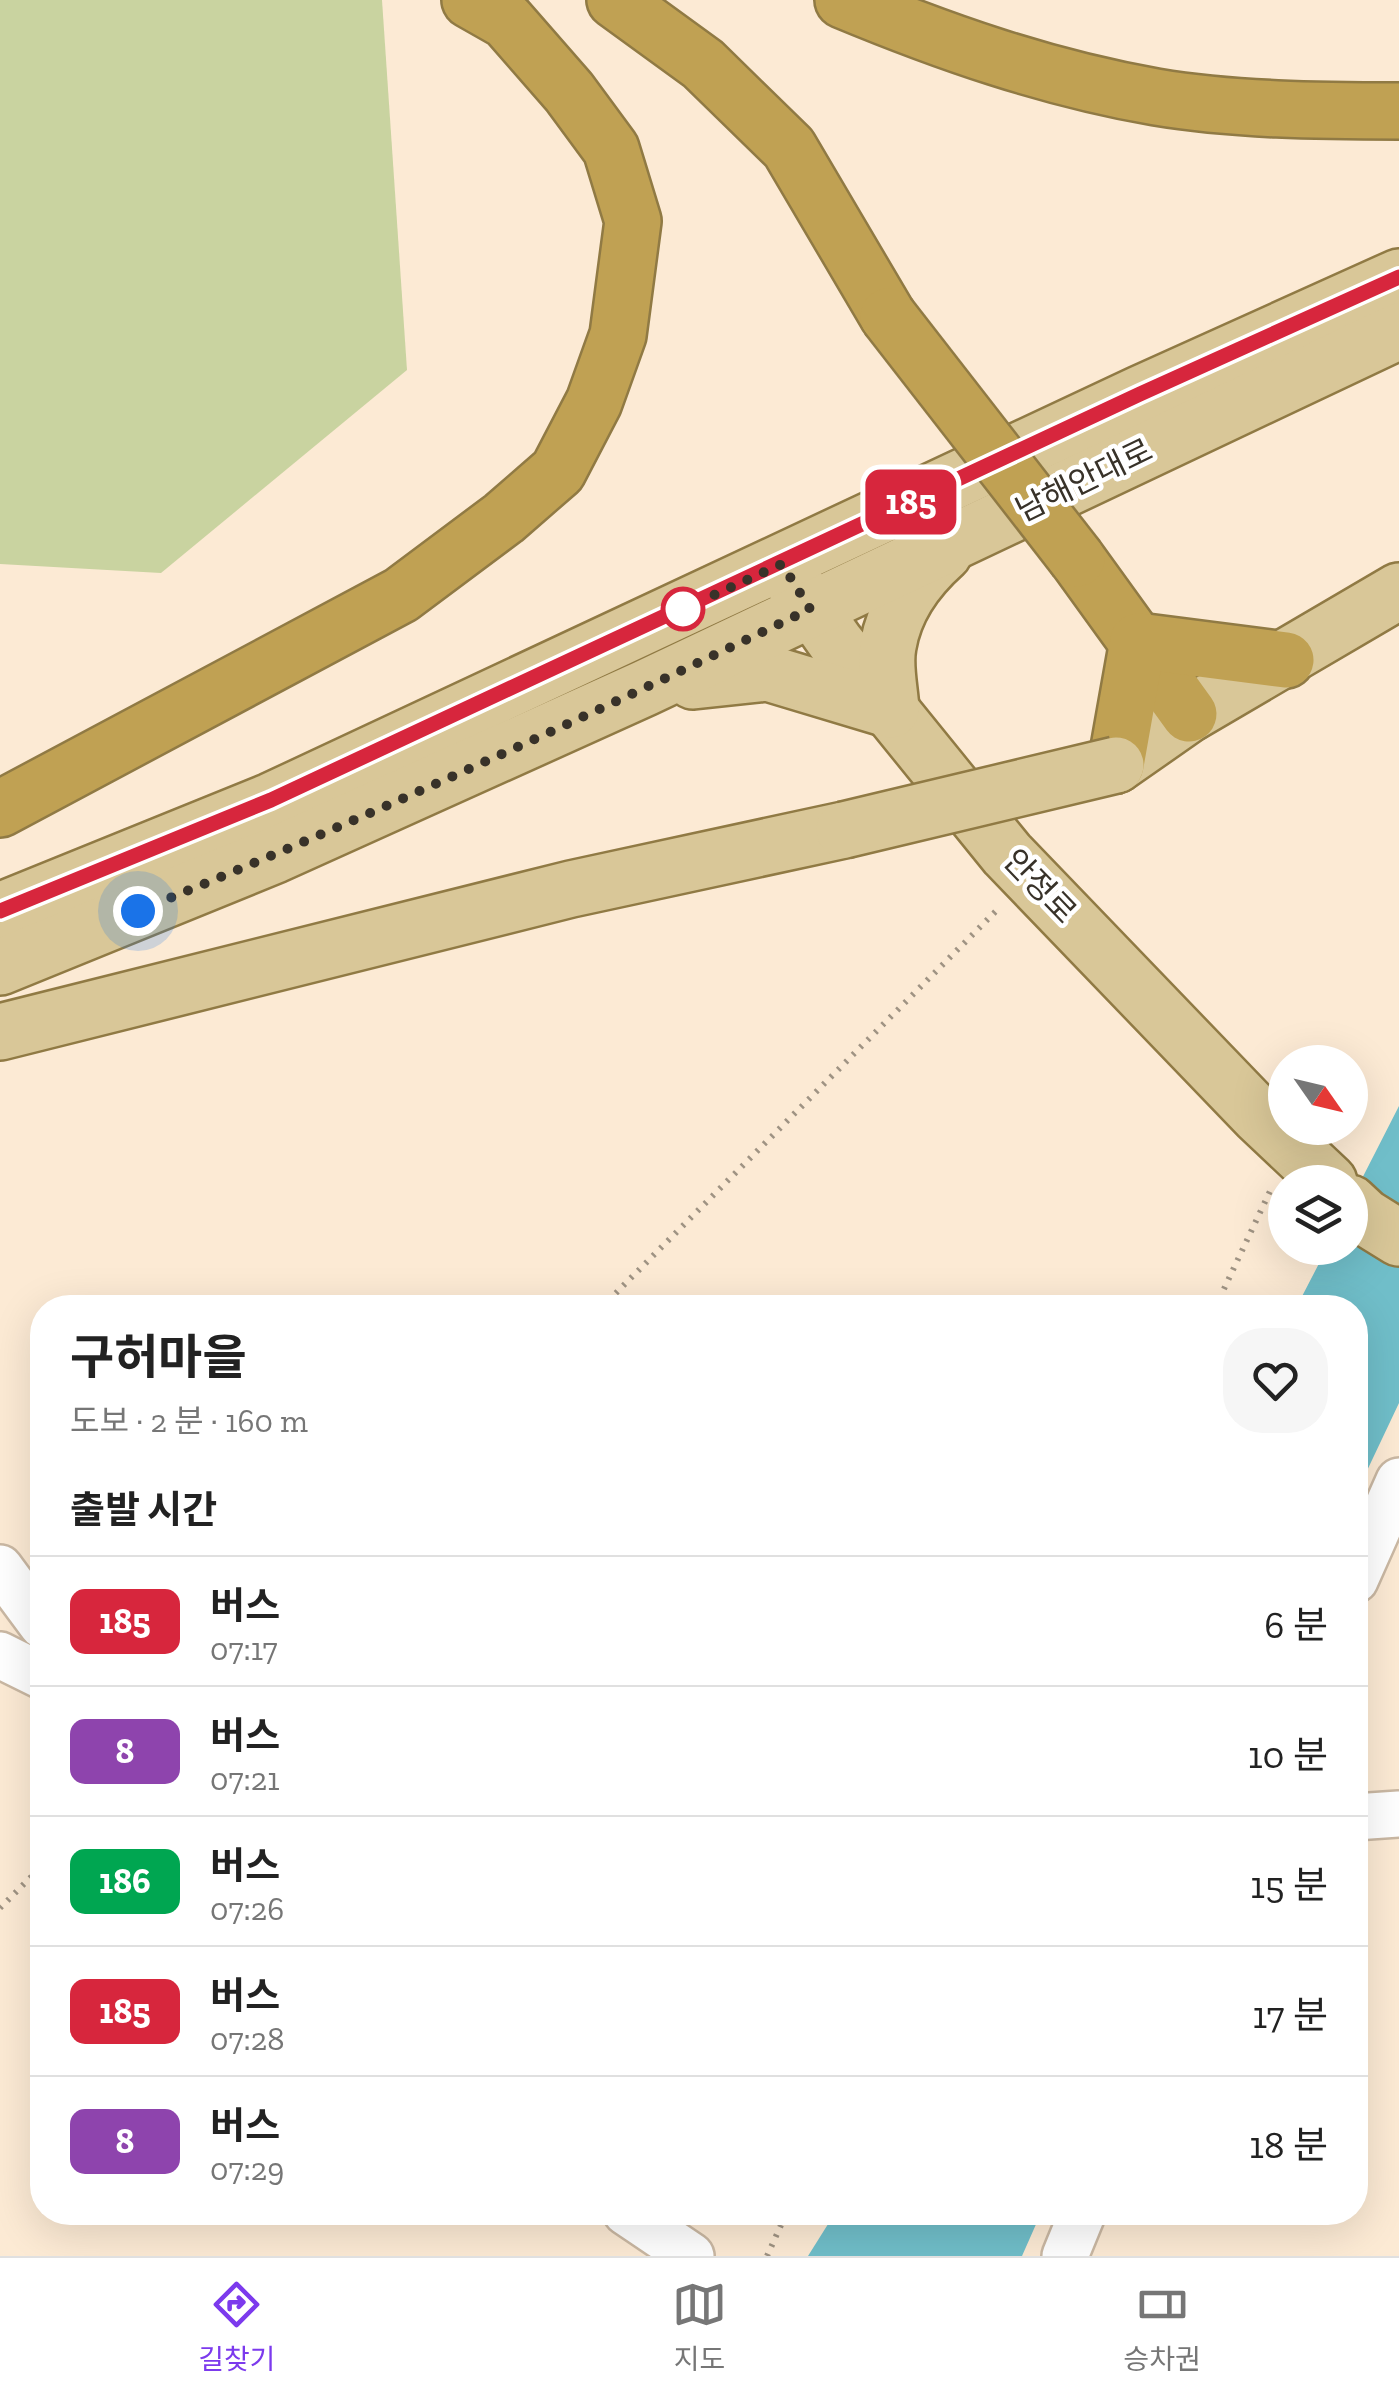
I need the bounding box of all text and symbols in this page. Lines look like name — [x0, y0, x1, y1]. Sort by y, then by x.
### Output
street label: 남해안대로 — [1010, 431, 1158, 529]
line badge: 185 — [854, 470, 968, 534]
text: 185 — [885, 481, 937, 523]
unlabelled marker — [662, 588, 704, 630]
street label: 안정로 — [996, 841, 1084, 931]
your location — [113, 886, 163, 936]
north arrow — [1268, 1045, 1368, 1145]
map controls — [1268, 1045, 1368, 1265]
button: layers — [1268, 1165, 1368, 1265]
button: heart — [1223, 1328, 1328, 1433]
text: 구허마을 — [70, 1329, 247, 1386]
text: 도보 · 2 분 · 160 m — [70, 1402, 308, 1440]
text: 출발 시간 — [70, 1487, 217, 1533]
text: 버스 — [210, 1583, 280, 1629]
text: 185 — [99, 1600, 151, 1642]
text: 6 분 — [1264, 1602, 1328, 1648]
text: 07:17 — [210, 1630, 278, 1668]
text: 버스 — [210, 1713, 280, 1759]
text: 8 — [116, 1730, 134, 1772]
text: 10 분 — [1248, 1732, 1328, 1778]
text: 07:21 — [210, 1760, 279, 1798]
text: 버스 — [210, 1843, 280, 1889]
text: 186 — [99, 1860, 151, 1902]
text: 15 분 — [1250, 1862, 1328, 1908]
text: 07:26 — [210, 1890, 284, 1928]
text: 버스 — [210, 1973, 280, 2019]
text: 185 — [99, 1990, 151, 2032]
text: 17 분 — [1253, 1992, 1328, 2038]
text: 07:28 — [210, 2020, 284, 2058]
text: 버스 — [210, 2103, 280, 2149]
text: 8 — [116, 2120, 134, 2162]
text: 18 분 — [1249, 2122, 1328, 2168]
text: 07:29 — [210, 2150, 284, 2188]
tab: 길찾기 — [198, 2277, 276, 2377]
tab: 지도 — [672, 2277, 727, 2377]
tab: 승차권 — [1123, 2277, 1201, 2377]

